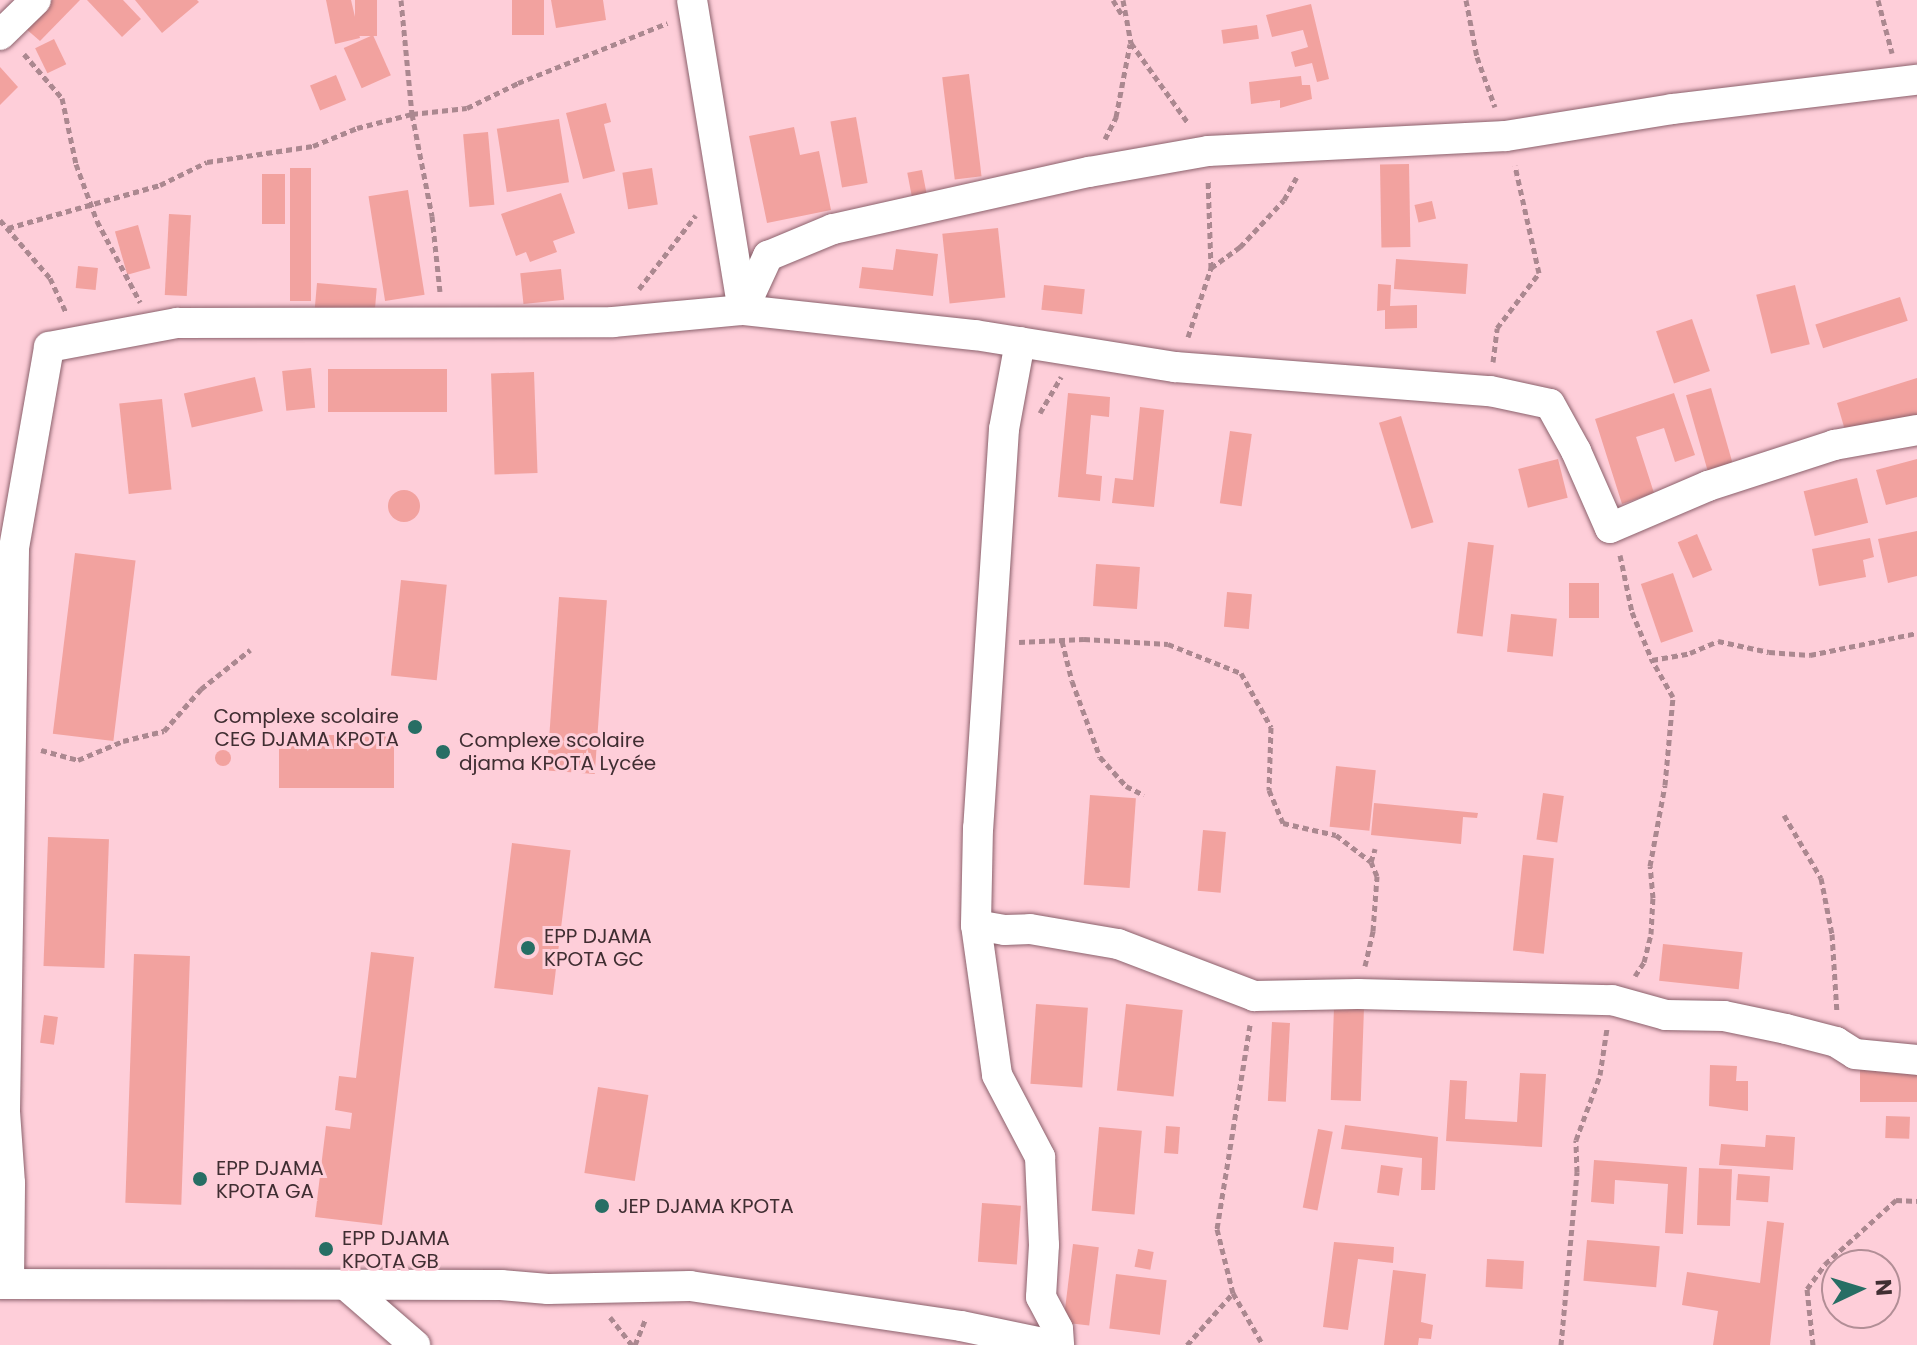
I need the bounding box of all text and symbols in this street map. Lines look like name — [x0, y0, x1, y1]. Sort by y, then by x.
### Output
place label: Complexe scolaire CEG DJAMA KPOTA — [213, 704, 399, 751]
marker: Complexe scolaire CEG DJAMA KPOTA — [406, 718, 424, 736]
place label: Complexe scolaire djama KPOTA Lycée — [459, 728, 656, 775]
marker: Complexe scolaire djama KPOTA Lycée — [434, 743, 452, 761]
place label: EPP DJAMA KPOTA GC — [544, 924, 652, 971]
marker: EPP DJAMA KPOTA GC — [519, 939, 537, 957]
place label: EPP DJAMA KPOTA GA — [216, 1156, 324, 1203]
marker: EPP DJAMA KPOTA GA — [191, 1170, 209, 1188]
place label: JEP DJAMA KPOTA — [618, 1194, 794, 1218]
marker: JEP DJAMA KPOTA — [593, 1197, 611, 1215]
place label: EPP DJAMA KPOTA GB — [342, 1226, 450, 1273]
marker: EPP DJAMA KPOTA GB — [317, 1240, 335, 1258]
north arrow — [1821, 1249, 1901, 1329]
text: N — [1867, 1278, 1899, 1297]

